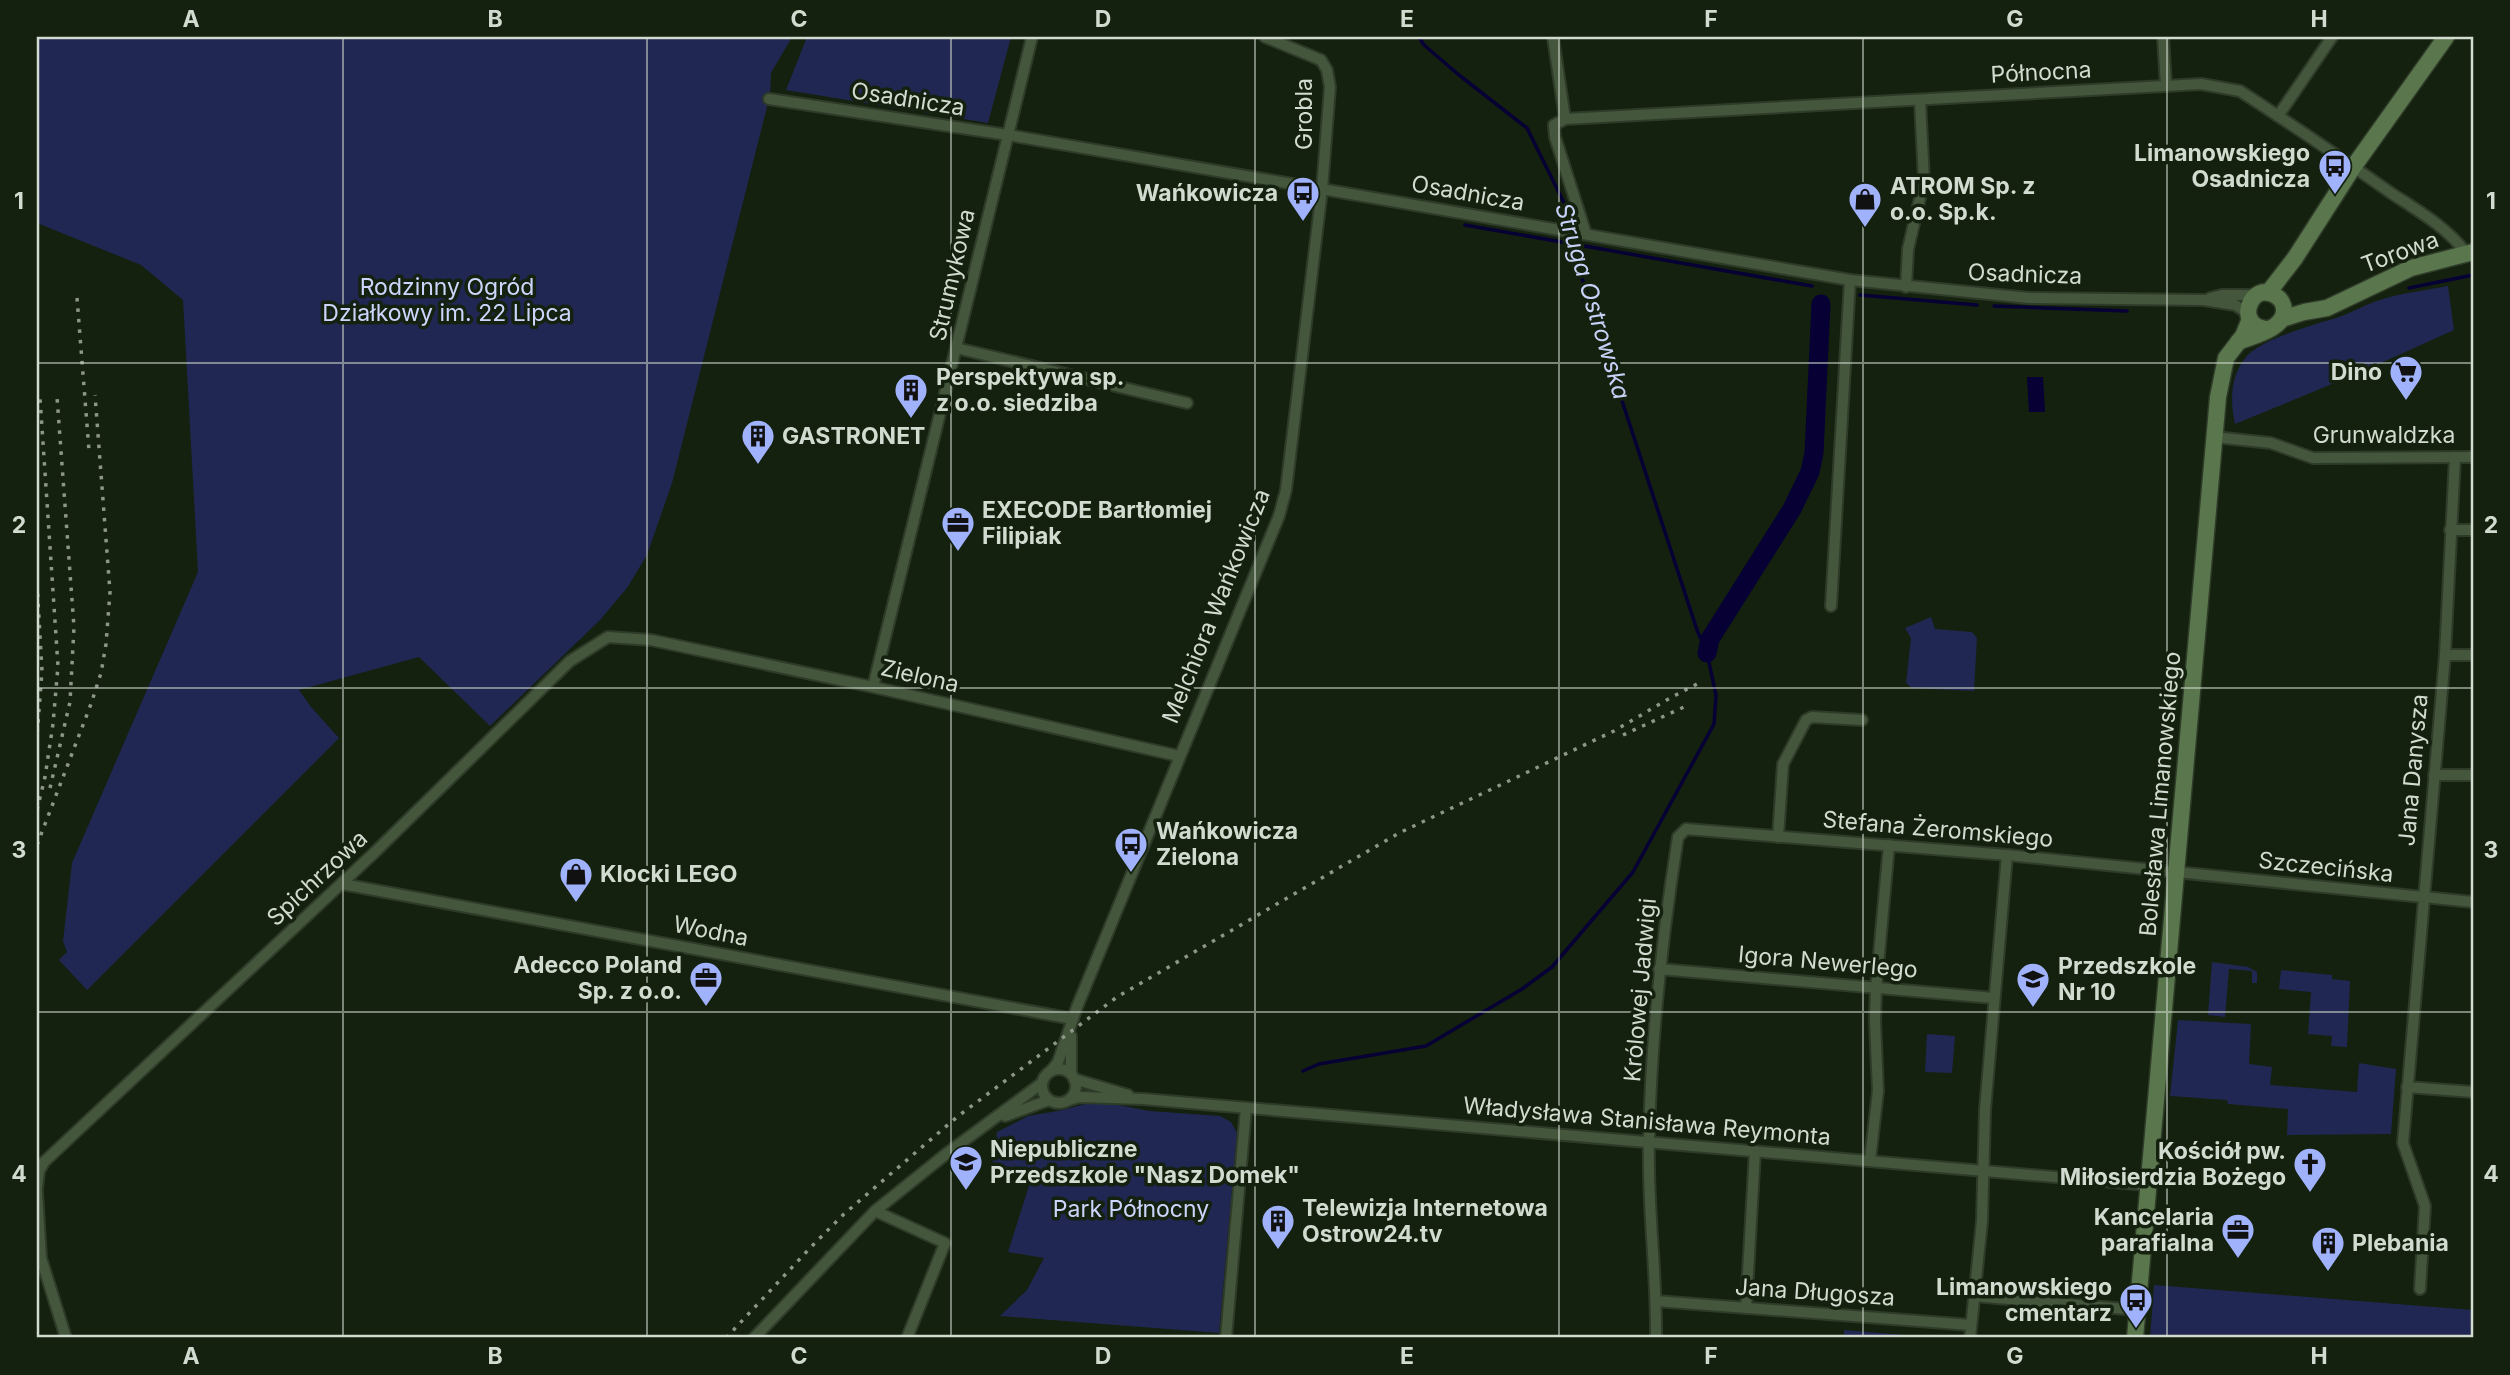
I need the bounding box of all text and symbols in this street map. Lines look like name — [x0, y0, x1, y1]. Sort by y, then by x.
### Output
text: A — [182, 5, 200, 33]
text: B — [487, 5, 503, 33]
text: C — [790, 5, 808, 33]
text: D — [1095, 5, 1111, 33]
text: E — [1400, 5, 1414, 33]
text: F — [1704, 5, 1718, 33]
text: G — [2006, 5, 2024, 33]
text: H — [2310, 5, 2328, 33]
street label: Północna — [1990, 55, 2092, 89]
street label: Osadnicza — [849, 76, 967, 122]
street label: Grobla — [1290, 78, 1318, 150]
place label: Limanowskiego Osadnicza — [2134, 139, 2310, 193]
bus stop icon: Limanowskiego Osadnicza — [2316, 147, 2354, 196]
street label: Osadnicza — [1409, 169, 1527, 217]
place label: ATROM Sp. z o.o. Sp.k. — [1890, 172, 2035, 226]
bus stop icon: Wańkowicza — [1284, 174, 1322, 223]
place label: Wańkowicza — [1136, 179, 1278, 207]
shop icon: ATROM Sp. z o.o. Sp.k. — [1846, 180, 1884, 229]
text: 1 — [14, 187, 24, 215]
text: 1 — [2486, 187, 2496, 215]
water label: Struga Ostrowska — [1549, 199, 1637, 403]
street label: Strumykowa — [923, 206, 981, 344]
street label: Torowa — [2358, 225, 2442, 279]
street label: Osadnicza — [1967, 258, 2083, 290]
park label: Rodzinny Ogród Działkowy im. 22 Lipca — [322, 273, 572, 327]
supermarket icon: Dino — [2387, 353, 2425, 402]
place label: Dino — [2331, 358, 2382, 386]
place label: Perspektywa sp. z o.o. siedziba — [936, 363, 1124, 417]
building icon: Perspektywa sp. z o.o. siedziba — [892, 371, 930, 420]
building icon: GASTRONET — [739, 417, 777, 466]
street label: Grunwaldzka — [2313, 421, 2455, 449]
place label: GASTRONET — [782, 422, 925, 450]
street label: Melchiora Wańkowicza — [1156, 485, 1276, 727]
place label: EXECODE Bartłomiej Filipiak — [982, 496, 1212, 550]
office icon: EXECODE Bartłomiej Filipiak — [939, 504, 977, 553]
text: 2 — [12, 511, 26, 539]
text: 2 — [2484, 511, 2498, 539]
street label: Bolesława Limanowskiego — [2134, 650, 2186, 938]
street label: Zielona — [878, 653, 962, 699]
street label: Jana Danysza — [2392, 693, 2434, 847]
street label: Stefana Żeromskiego — [1822, 805, 2054, 853]
place label: Wańkowicza Zielona — [1156, 817, 1298, 871]
street label: Spichrzowa — [261, 824, 373, 932]
bus stop icon: Wańkowicza Zielona — [1112, 825, 1150, 874]
text: 3 — [12, 836, 26, 864]
text: 3 — [2484, 836, 2498, 864]
street label: Szczecińska — [2257, 846, 2395, 888]
shop icon: Klocki LEGO — [557, 855, 595, 904]
place label: Klocki LEGO — [600, 860, 737, 888]
street label: Królowej Jadwigi — [1618, 897, 1662, 1083]
street label: Wodna — [671, 910, 751, 952]
street label: Igora Newerlego — [1737, 940, 1919, 984]
place label: Adecco Poland Sp. z o.o. — [513, 951, 682, 1005]
place label: Przedszkole Nr 10 — [2058, 952, 2196, 1006]
office icon: Adecco Poland Sp. z o.o. — [687, 959, 725, 1008]
school or university icon: Przedszkole Nr 10 — [2014, 960, 2052, 1009]
street label: Władysława Stanisława Reymonta — [1462, 1091, 1832, 1151]
place label: Niepubliczne Przedszkole "Nasz Domek" — [990, 1135, 1300, 1189]
place label: Kościół pw. Miłosierdzia Bożego — [2060, 1137, 2286, 1191]
school or university icon: Niepubliczne Przedszkole "Nasz Domek" — [947, 1143, 985, 1192]
church icon: Kościół pw. Miłosierdzia Bożego — [2291, 1145, 2329, 1194]
text: 4 — [11, 1160, 27, 1188]
text: 4 — [2483, 1160, 2499, 1188]
place label: Telewizja Internetowa Ostrow24.tv — [1302, 1194, 1548, 1248]
park label: Park Północny — [1053, 1195, 1209, 1223]
building icon: Telewizja Internetowa Ostrow24.tv — [1259, 1202, 1297, 1251]
place label: Kancelaria parafialna — [2094, 1203, 2214, 1257]
office icon: Kancelaria parafialna — [2219, 1211, 2257, 1260]
building icon: Plebania — [2309, 1224, 2347, 1273]
place label: Plebania — [2352, 1229, 2449, 1257]
street label: Jana Długosza — [1734, 1272, 1896, 1312]
place label: Limanowskiego cmentarz — [1936, 1273, 2112, 1327]
bus stop icon: Limanowskiego cmentarz — [2117, 1281, 2155, 1330]
text: A — [182, 1342, 200, 1370]
text: B — [487, 1342, 503, 1370]
text: C — [790, 1342, 808, 1370]
text: D — [1095, 1342, 1111, 1370]
text: E — [1400, 1342, 1414, 1370]
text: F — [1704, 1342, 1718, 1370]
text: G — [2006, 1342, 2024, 1370]
text: H — [2310, 1342, 2328, 1370]

